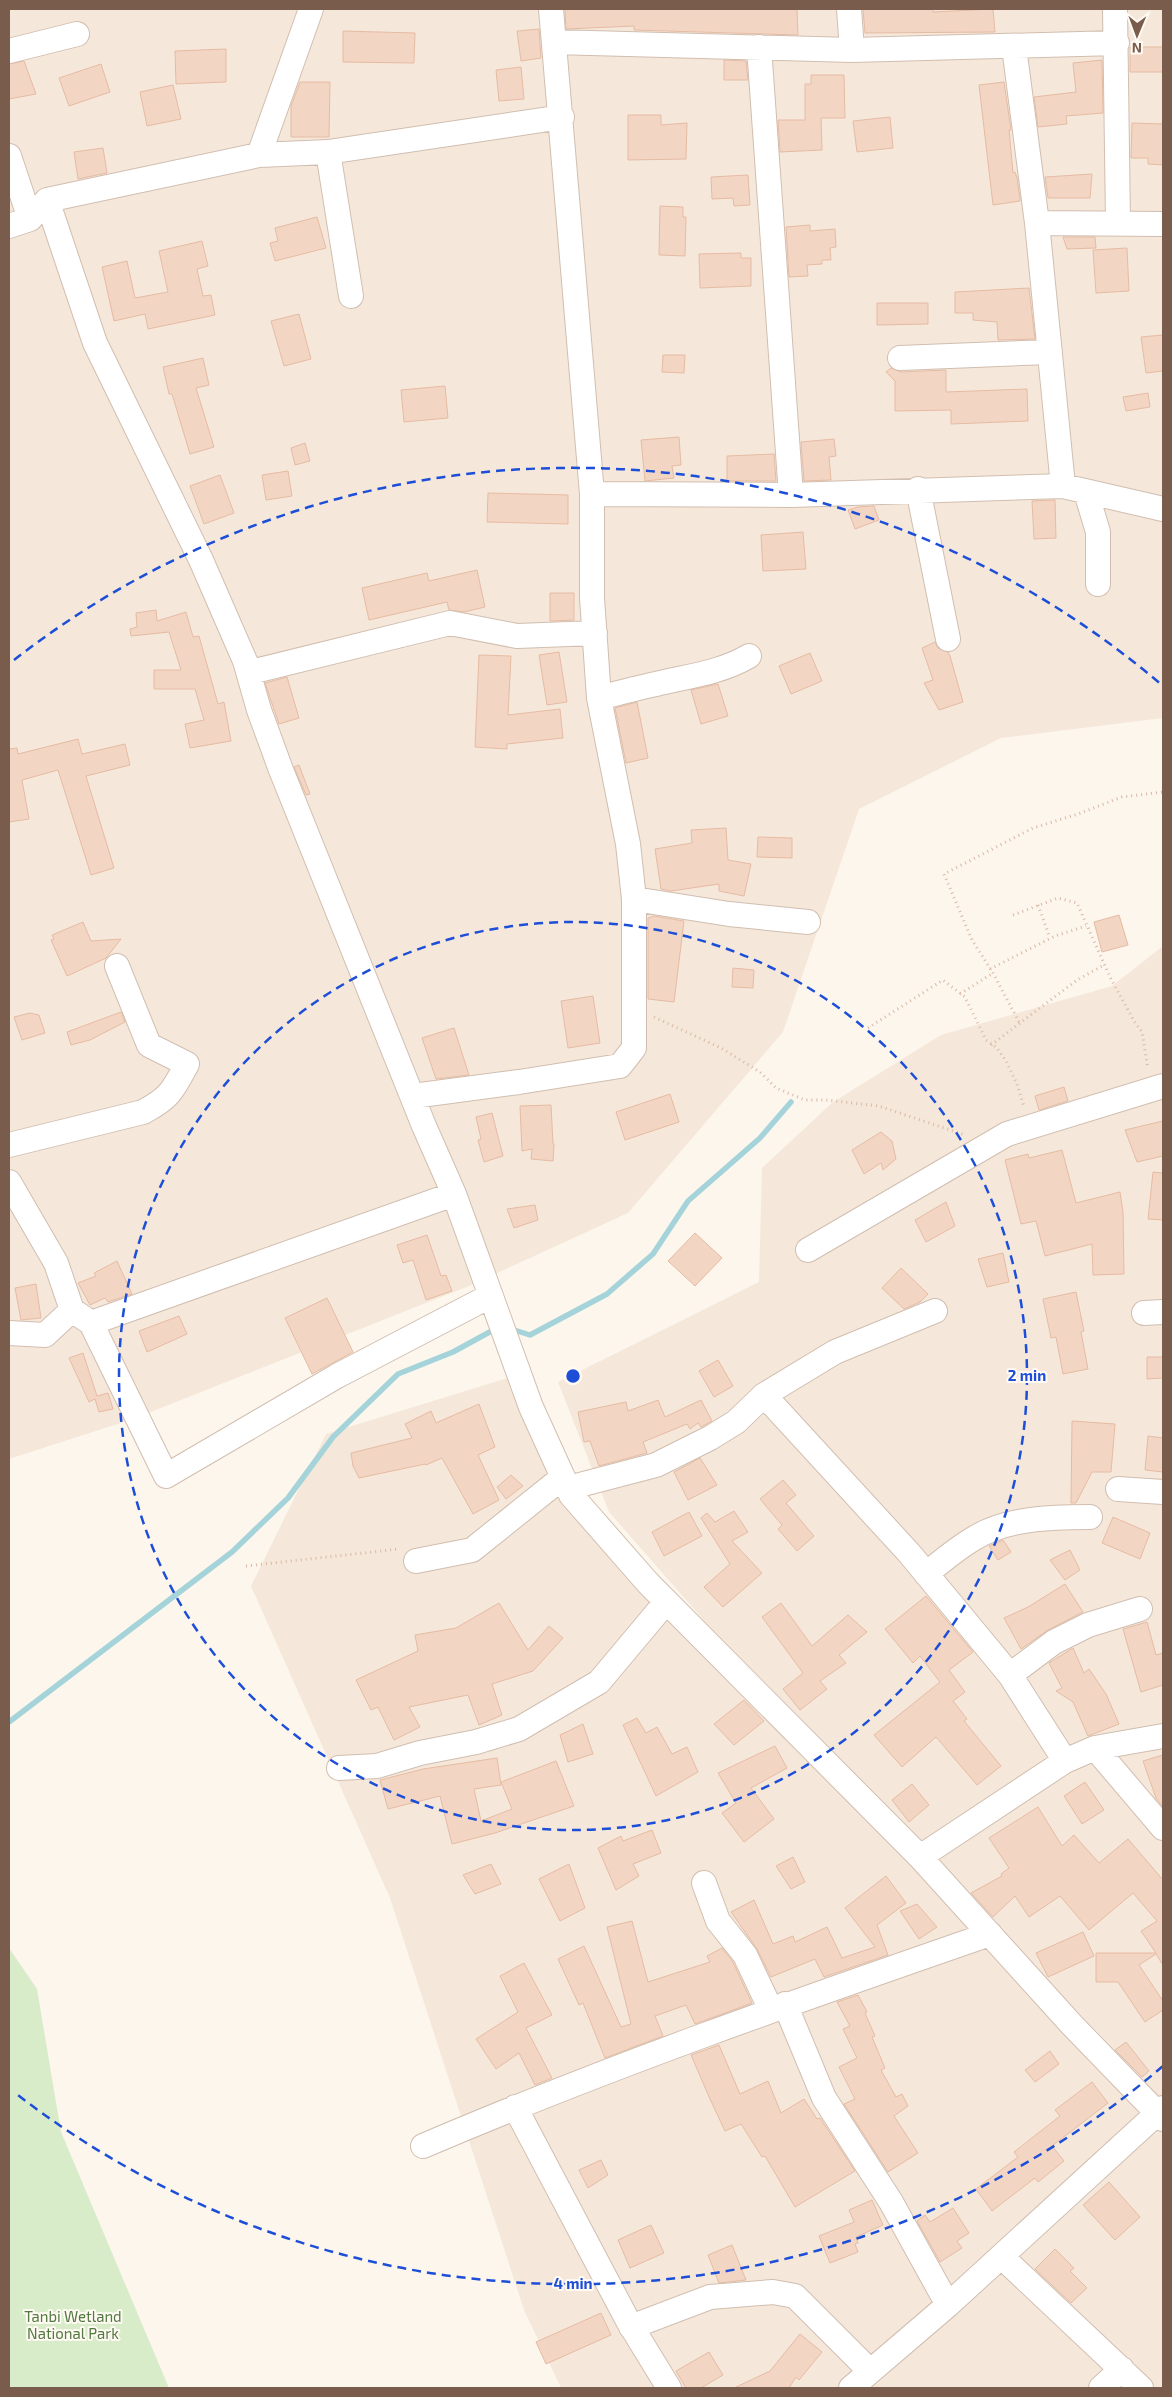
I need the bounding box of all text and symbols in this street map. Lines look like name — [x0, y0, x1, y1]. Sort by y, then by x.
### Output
north arrow — [1112, 10, 1162, 60]
text: N — [1132, 40, 1142, 57]
text: 2 min — [1008, 1366, 1046, 1384]
centre of rings — [564, 1367, 582, 1385]
text: 4 min — [553, 2274, 593, 2292]
park label: Tanbi Wetland National Park — [24, 2307, 122, 2342]

